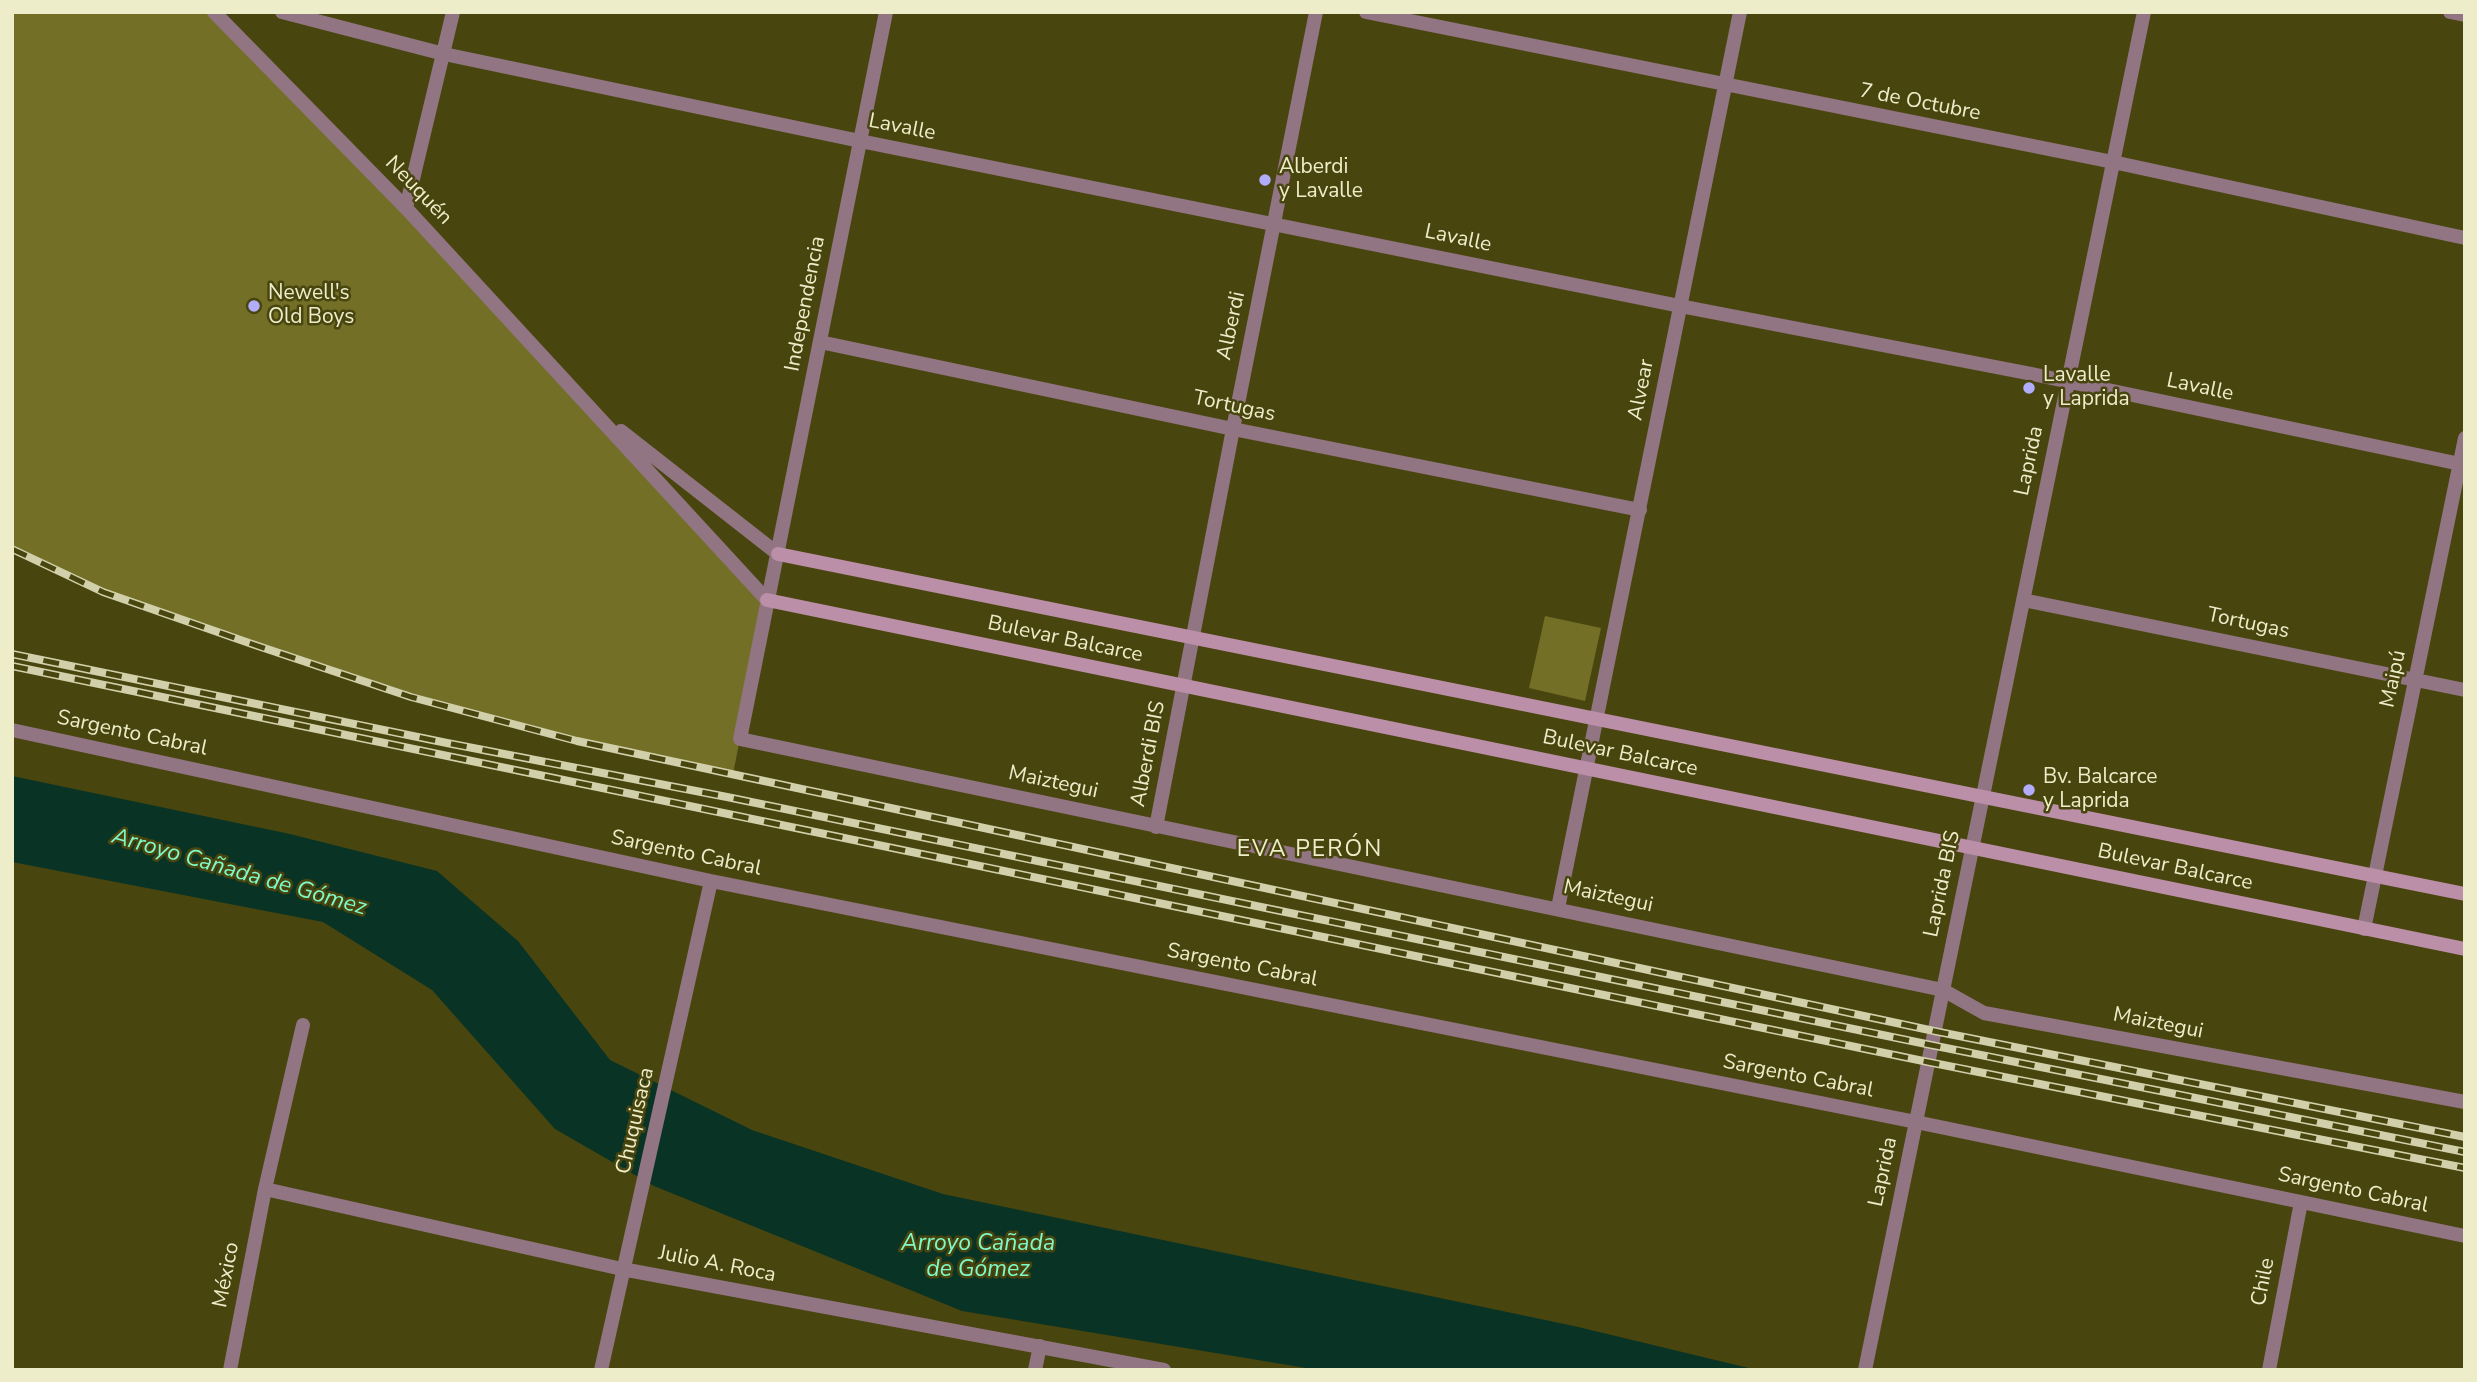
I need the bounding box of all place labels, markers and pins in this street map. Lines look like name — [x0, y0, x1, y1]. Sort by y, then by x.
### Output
place label: Alberdi y Lavalle — [1279, 155, 1363, 205]
marker: Alberdi y Lavalle — [1257, 172, 1273, 188]
place label: Newell's Old Boys — [268, 281, 354, 331]
marker: Newell's Old Boys — [246, 298, 262, 314]
place label: Lavalle y Laprida — [2043, 363, 2130, 413]
marker: Lavalle y Laprida — [2021, 380, 2037, 396]
place label: Bv. Balcarce y Laprida — [2043, 765, 2157, 815]
marker: Bv. Balcarce y Laprida — [2021, 782, 2037, 798]

